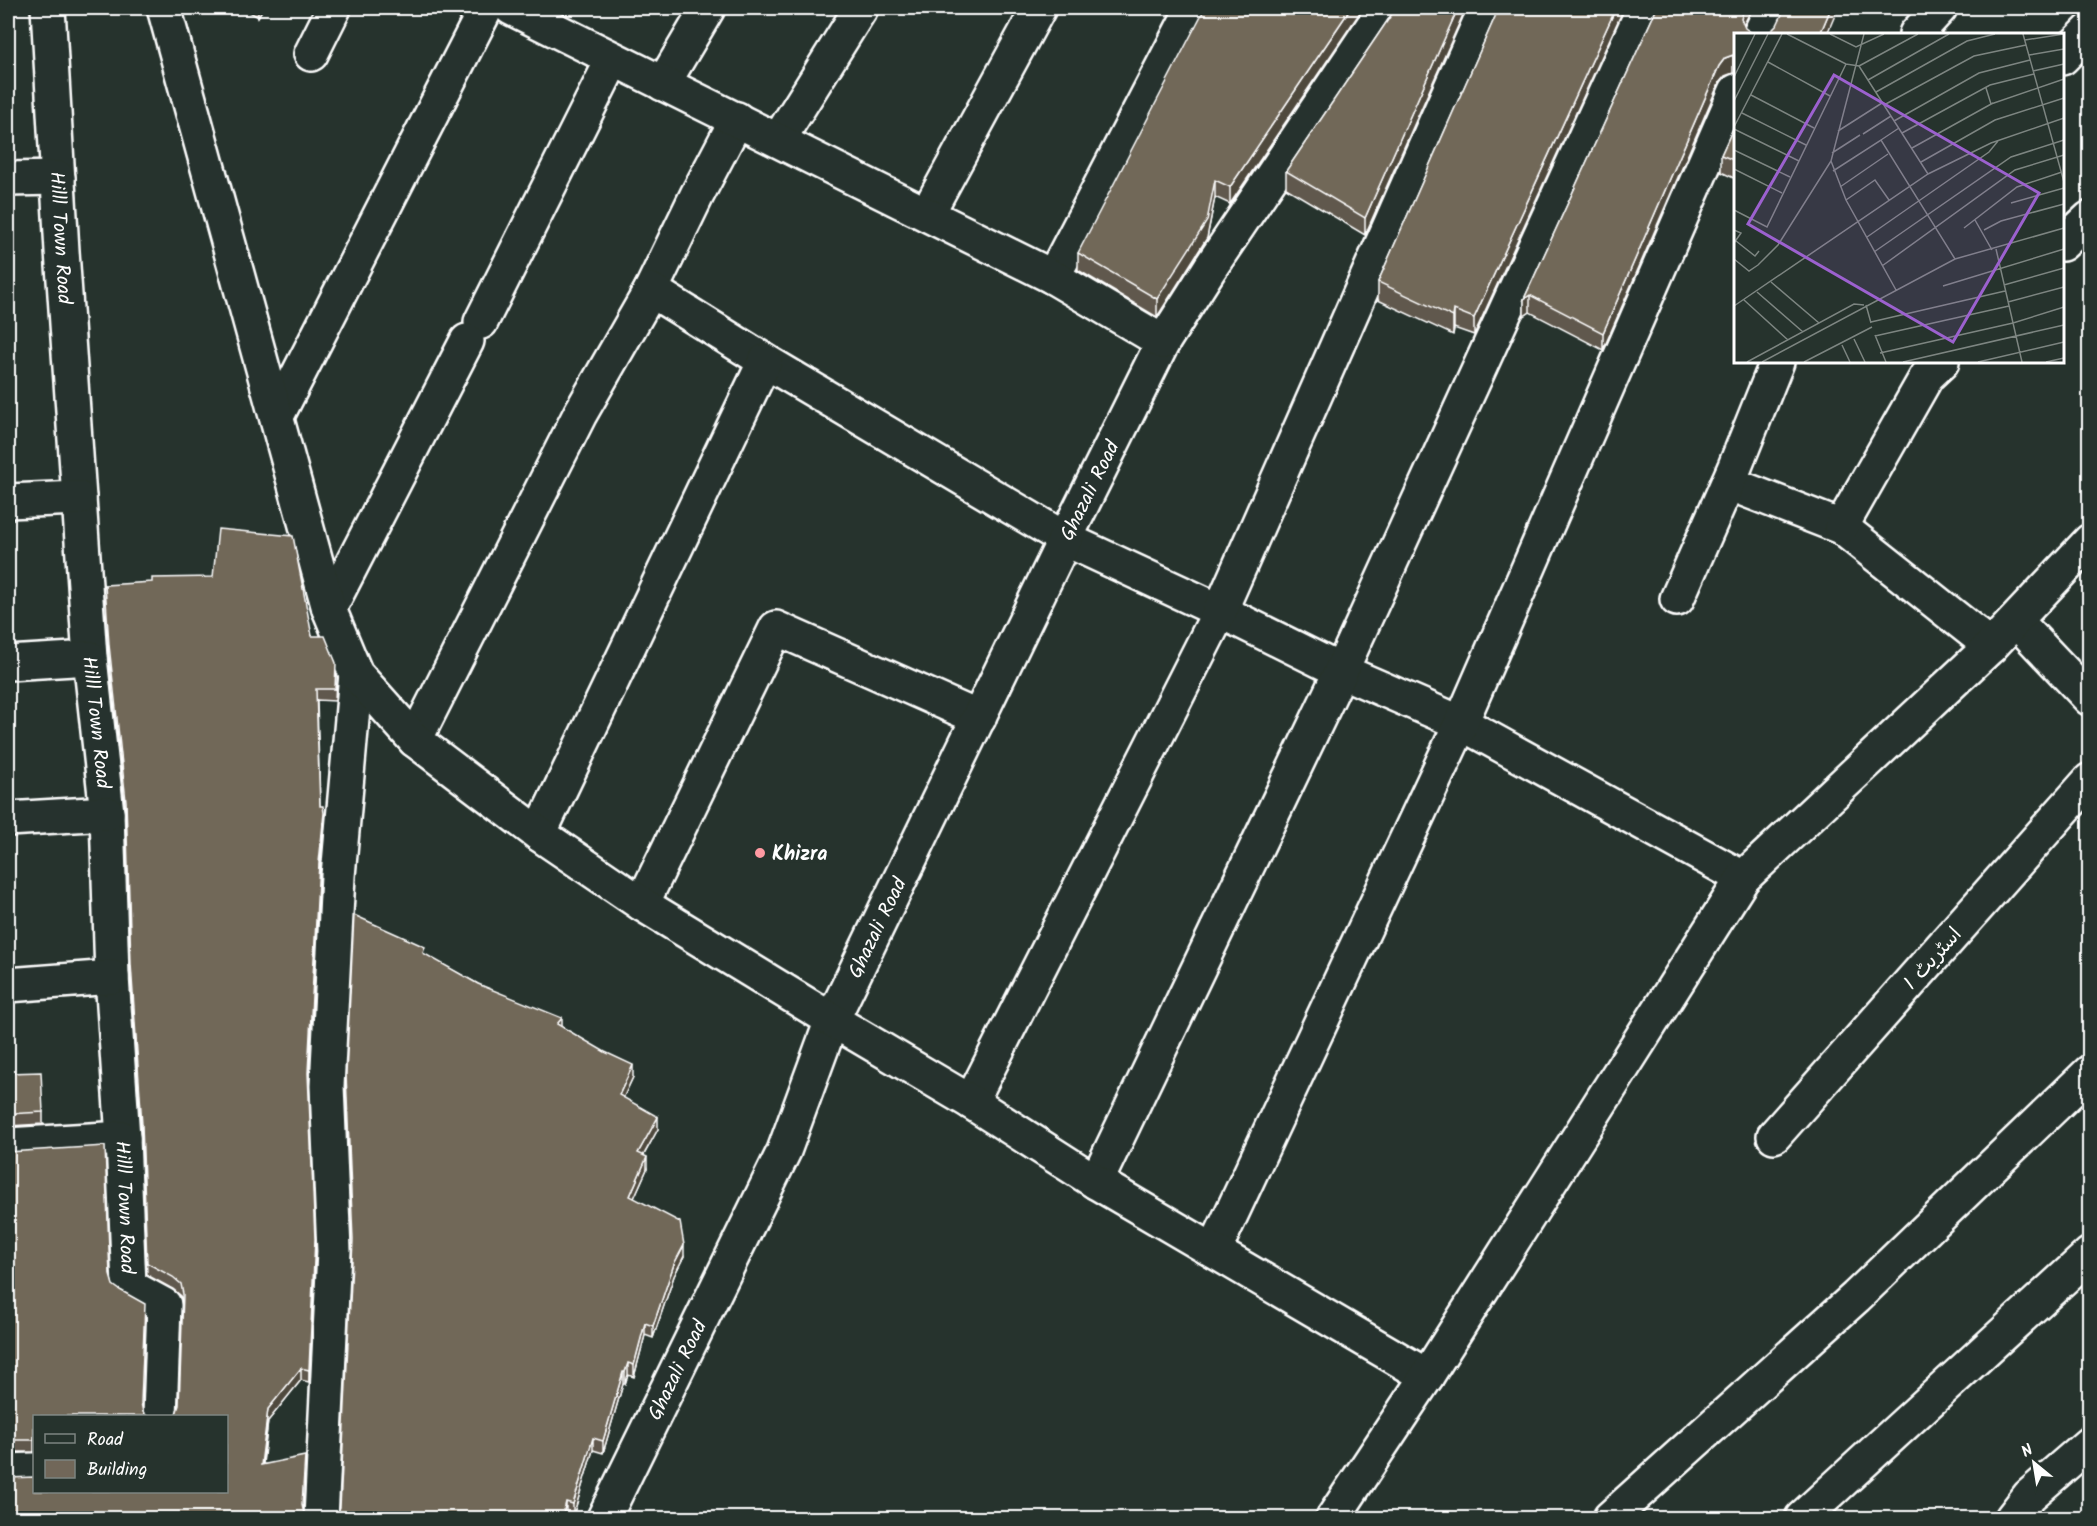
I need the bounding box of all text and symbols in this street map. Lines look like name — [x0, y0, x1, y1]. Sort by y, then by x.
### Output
inset map — [1734, 33, 2064, 363]
street label: Hilll Town Road — [39, 170, 80, 306]
street label: Ghazali Road — [1052, 435, 1130, 547]
street label: Hilll Town Road — [72, 655, 118, 791]
place label: Khizra — [772, 839, 828, 871]
marker: Khizra — [753, 846, 767, 860]
street label: Ghazali Road — [841, 872, 917, 984]
street label: اسٹریٹ 1 — [1896, 921, 1971, 998]
street label: Hilll Town Road — [105, 1140, 143, 1275]
street label: Ghazali Road — [640, 1314, 717, 1426]
legend — [33, 1415, 228, 1493]
text: Road — [87, 1426, 124, 1455]
north arrow — [2004, 1433, 2064, 1493]
text: N — [2017, 1438, 2038, 1465]
text: Building — [87, 1456, 147, 1485]

